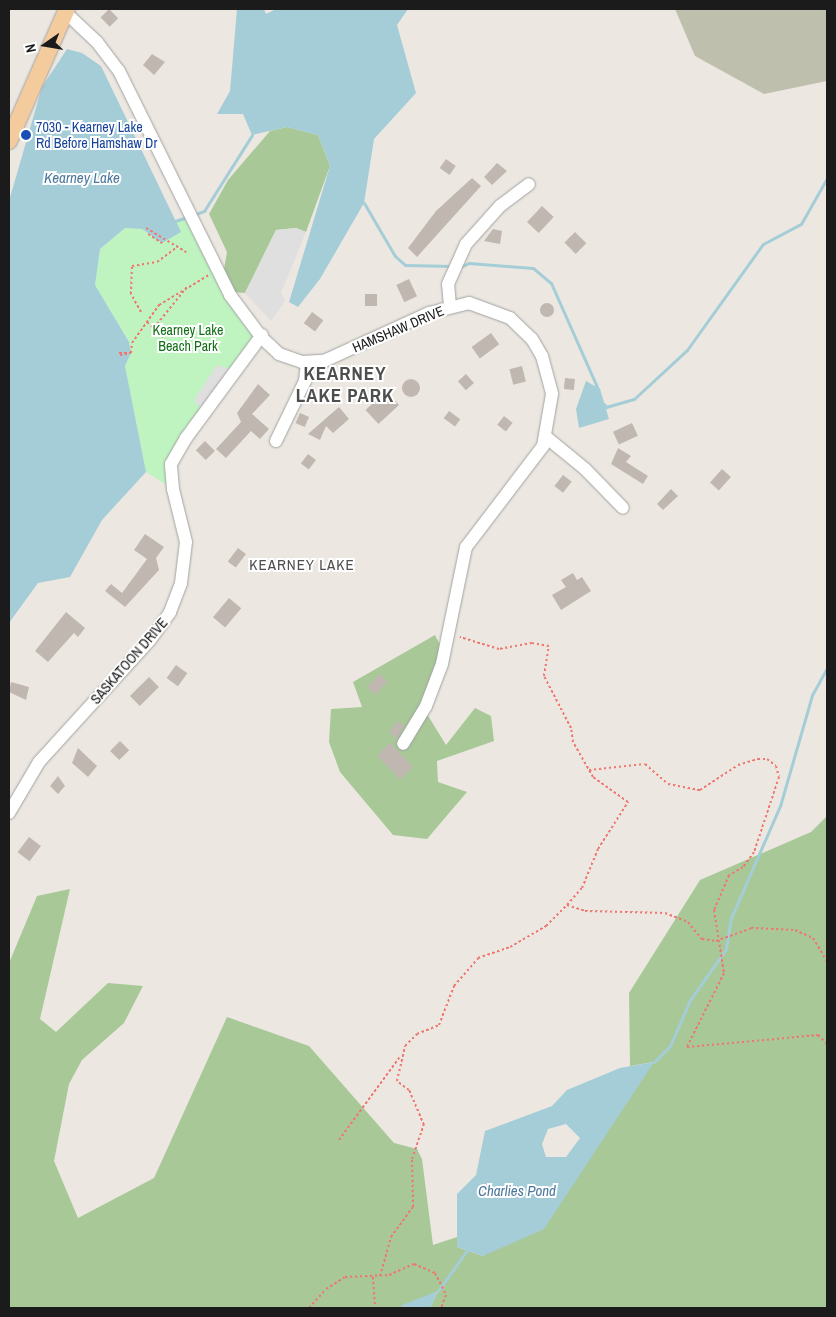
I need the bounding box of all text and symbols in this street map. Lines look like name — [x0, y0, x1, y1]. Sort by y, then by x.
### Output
north arrow — [20, 20, 70, 70]
text: N — [21, 42, 40, 54]
place label: 7030 - Kearney Lake Rd Before Hamshaw Dr — [36, 119, 157, 152]
marker: 7030 - Kearney Lake Rd Before Hamshaw Dr — [20, 129, 32, 141]
water label: Kearney Lake — [44, 169, 120, 187]
street label: HAMSHAW DRIVE — [350, 302, 446, 356]
park label: Kearney Lake Beach Park — [153, 322, 223, 354]
district label: KEARNEY LAKE PARK — [295, 363, 395, 407]
district label: KEARNEY LAKE — [248, 556, 356, 574]
street label: SASKATOON DRIVE — [87, 614, 171, 708]
water label: Charlies Pond — [478, 1182, 556, 1200]

